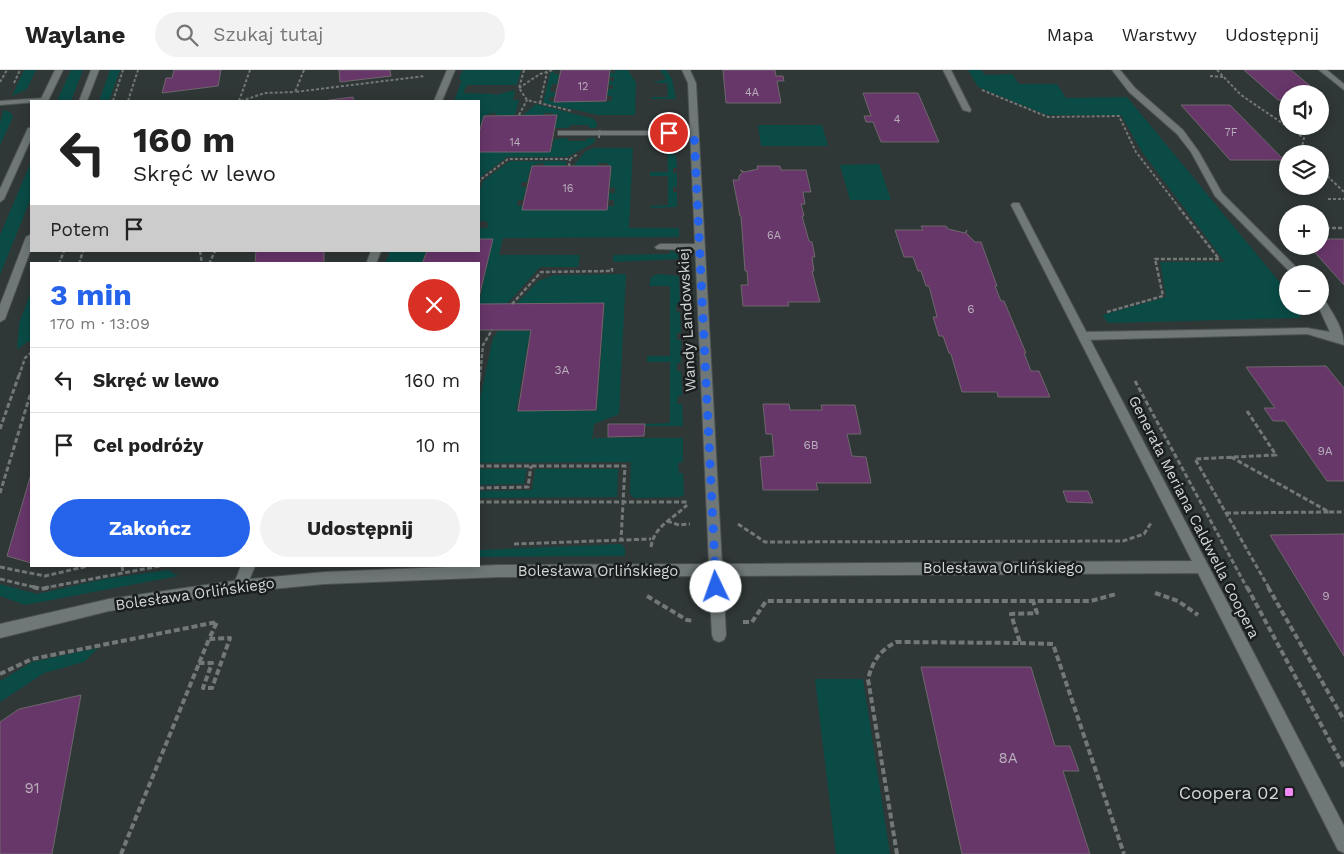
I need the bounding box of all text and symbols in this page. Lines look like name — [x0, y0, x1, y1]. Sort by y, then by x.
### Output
search box — [155, 12, 505, 57]
text: Waylane — [25, 21, 125, 49]
icon: search — [173, 21, 201, 49]
text: Szukaj tutaj — [213, 23, 323, 46]
text: Mapa — [1047, 24, 1094, 45]
text: Warstwy — [1122, 24, 1197, 45]
text: Udostępnij — [1225, 24, 1319, 45]
house number: 12 — [578, 80, 588, 93]
map controls — [1279, 85, 1329, 315]
button: sound — [1279, 85, 1329, 135]
house number: 4A — [745, 86, 759, 99]
pin — [648, 112, 690, 154]
house number: 4 — [894, 113, 901, 126]
text: 160 m — [133, 119, 235, 161]
icon: arrive — [655, 119, 683, 147]
icon: left — [50, 120, 115, 185]
house number: 7F — [1225, 126, 1238, 139]
house number: 14 — [509, 136, 521, 149]
button: layers — [1279, 145, 1329, 195]
text: Skręć w lewo — [133, 161, 276, 186]
house number: 16 — [563, 182, 574, 195]
button: + — [1279, 205, 1329, 255]
icon: arrive — [120, 215, 148, 243]
text: Potem — [50, 218, 110, 241]
house number: 6A — [767, 229, 781, 242]
street label: Wandy Landowskiej — [674, 248, 700, 392]
button: − — [1279, 265, 1329, 315]
text: 3 min — [50, 277, 132, 312]
button: close — [408, 279, 460, 331]
house number: 6 — [967, 302, 975, 316]
text: 170 m · 13:09 — [50, 314, 150, 333]
house number: 3A — [555, 363, 570, 377]
icon: left — [50, 366, 78, 394]
text: Skręć w lewo — [93, 369, 219, 392]
text: 160 m — [405, 369, 460, 392]
street label: Generała Meriana Caldwella Coopera — [1125, 393, 1264, 642]
icon: arrive — [50, 431, 78, 459]
text: Cel podróży — [93, 434, 203, 457]
text: 10 m — [416, 434, 460, 457]
house number: 6B — [803, 438, 819, 452]
house number: 9A — [1317, 444, 1333, 458]
button: Zakończ — [50, 499, 250, 557]
button: Udostępnij — [260, 499, 460, 557]
street label: Bolesława Orlińskiego — [923, 559, 1083, 577]
position arrow — [689, 560, 741, 612]
street label: Bolesława Orlińskiego — [518, 562, 678, 580]
street label: Bolesława Orlińskiego — [114, 574, 276, 614]
house number: 9 — [1322, 589, 1330, 603]
house number: 8A — [998, 749, 1018, 767]
house number: 91 — [24, 779, 40, 797]
place label: Coopera 02 — [1179, 782, 1279, 803]
marker: Coopera 02 — [1283, 786, 1295, 798]

